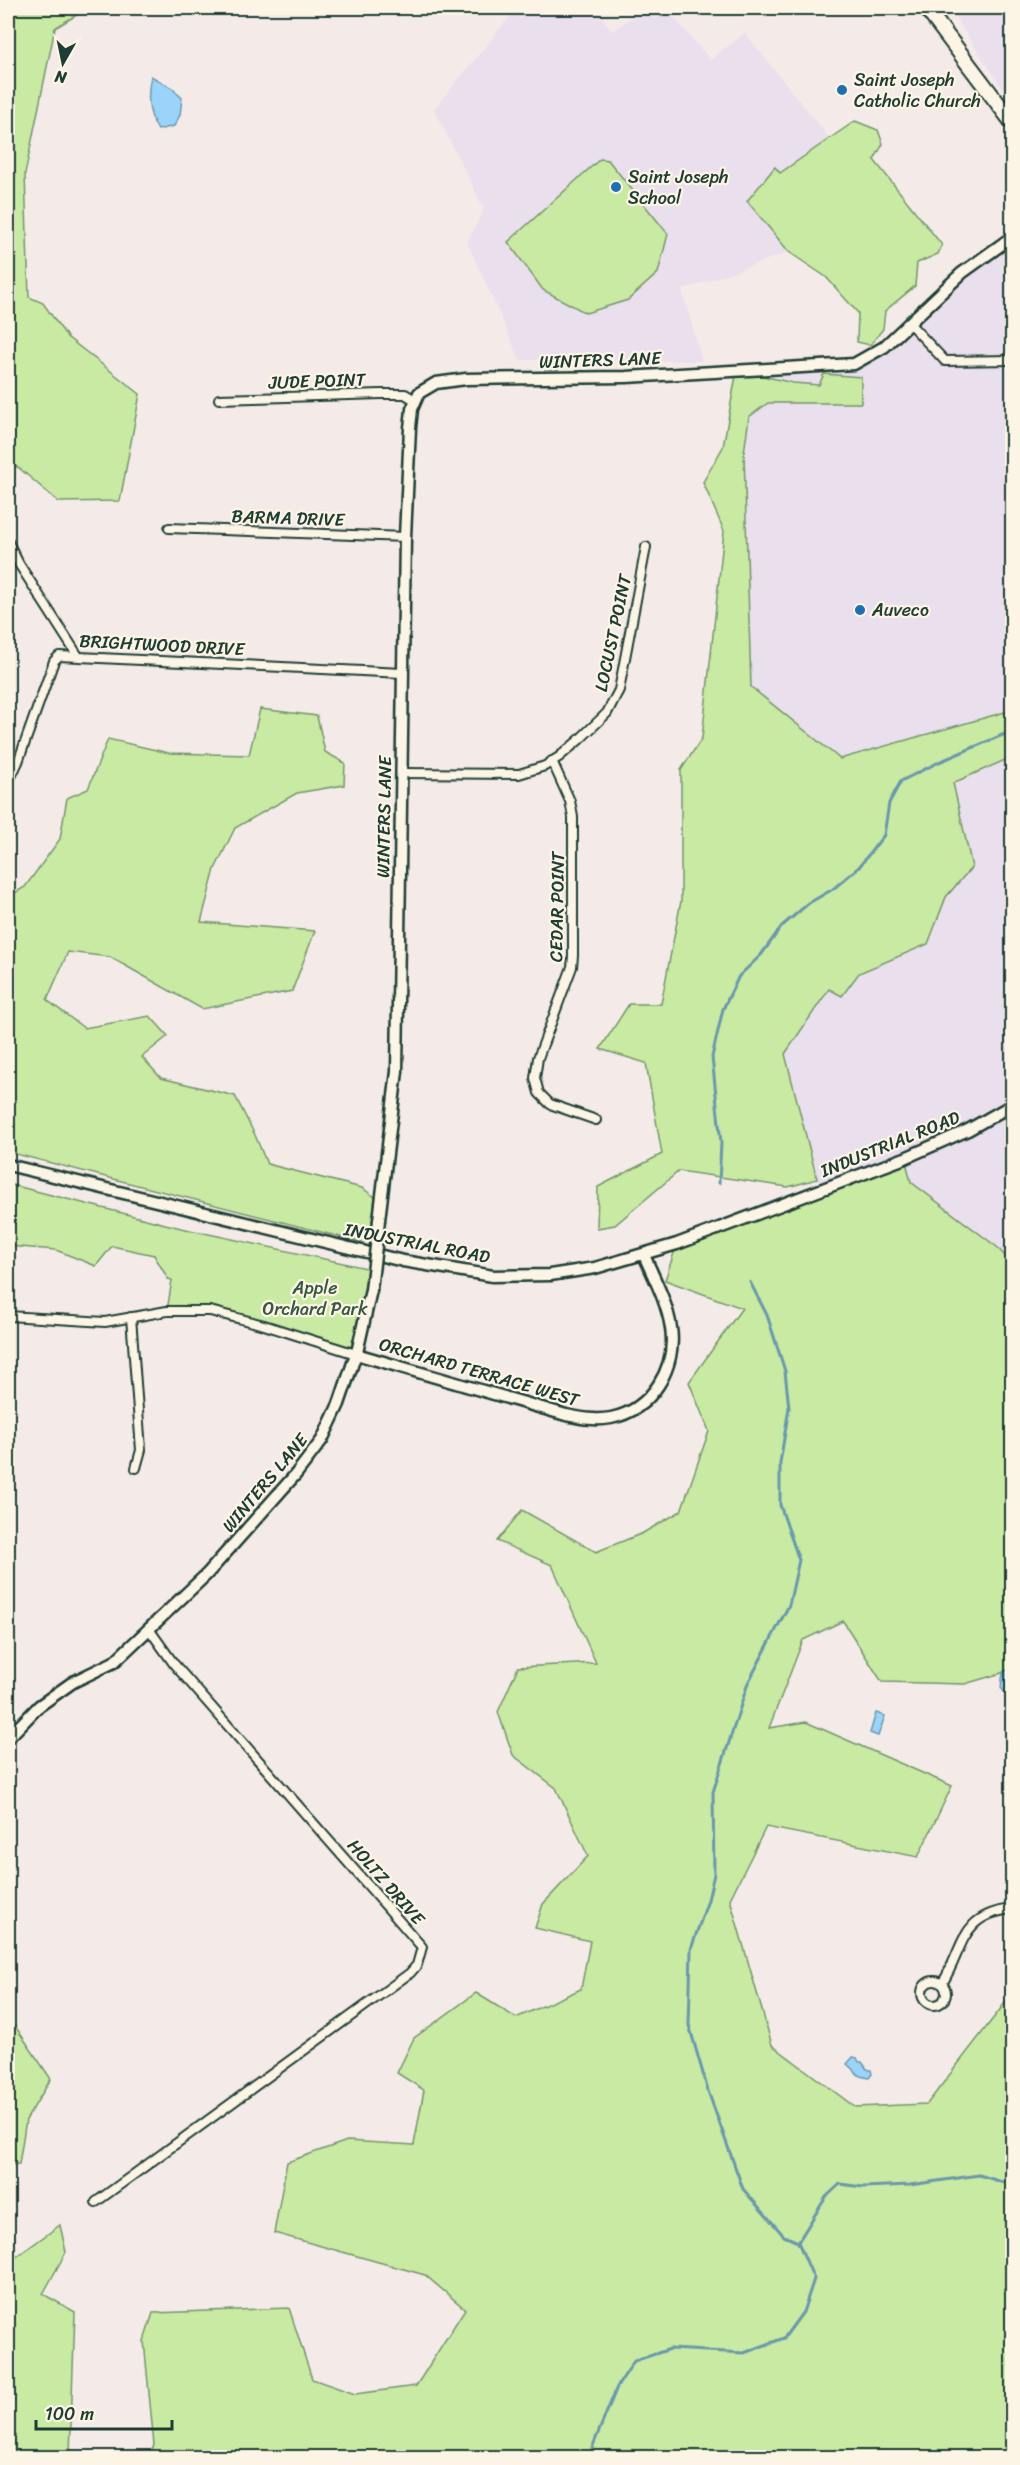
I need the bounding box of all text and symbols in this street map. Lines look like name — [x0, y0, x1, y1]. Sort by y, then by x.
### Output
north arrow — [33, 33, 93, 93]
text: N — [52, 62, 69, 93]
place label: Saint Joseph Catholic Church — [854, 64, 981, 117]
marker: Saint Joseph Catholic Church — [835, 83, 849, 97]
place label: Saint Joseph School — [628, 161, 728, 214]
marker: Saint Joseph School — [609, 180, 623, 194]
street label: WINTERS LANE — [538, 342, 663, 378]
street label: JUDE POINT — [267, 363, 367, 399]
street label: BARMA DRIVE — [231, 500, 346, 536]
street label: LOCUST POINT — [585, 570, 641, 695]
place label: Auveco — [871, 594, 929, 626]
marker: Auveco — [853, 603, 867, 617]
street label: BRIGHTWOOD DRIVE — [79, 625, 246, 665]
street label: WINTERS LANE — [367, 755, 401, 878]
street label: CEDAR POINT — [540, 850, 574, 962]
street label: INDUSTRIAL ROAD — [814, 1101, 965, 1187]
street label: INDUSTRIAL ROAD — [340, 1213, 493, 1273]
park label: Apple Orchard Park — [263, 1272, 368, 1325]
street label: ORCHARD TERRACE WEST — [375, 1328, 584, 1416]
street label: WINTERS LANE — [214, 1425, 317, 1540]
street label: HOLTZ DRIVE — [339, 1831, 434, 1933]
scale bar — [36, 2393, 172, 2431]
text: 100 m — [45, 2398, 94, 2430]

